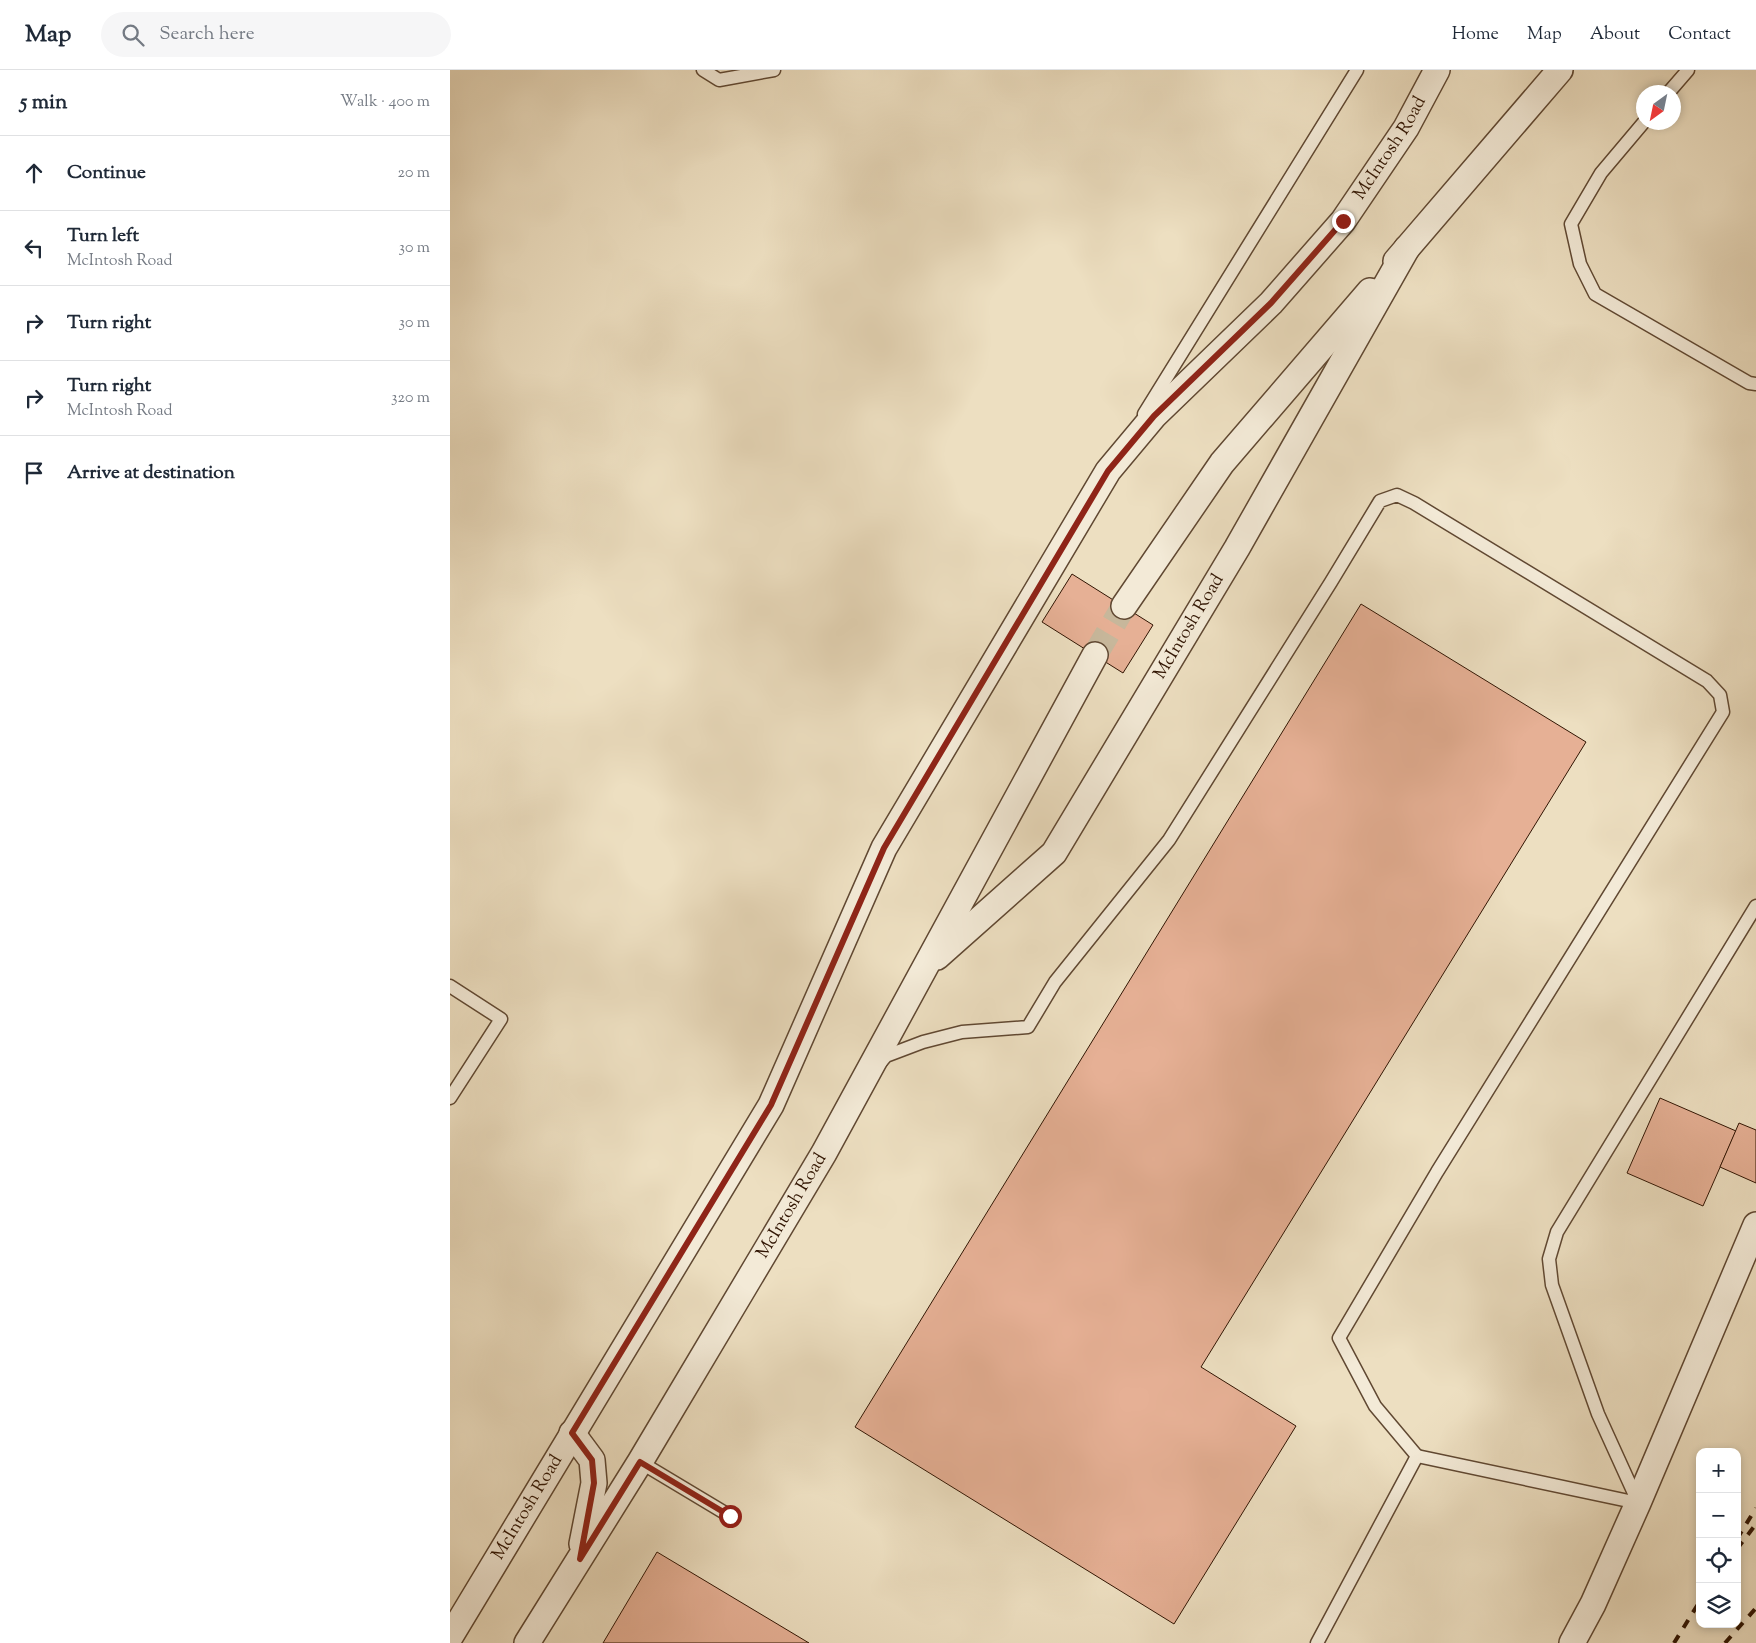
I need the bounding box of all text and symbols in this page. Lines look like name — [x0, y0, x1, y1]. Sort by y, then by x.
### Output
search box — [101, 12, 451, 57]
text: Map — [25, 18, 71, 52]
icon: search — [119, 21, 147, 49]
text: Search here — [159, 21, 255, 48]
text: Home — [1452, 22, 1499, 48]
text: Map — [1527, 22, 1562, 48]
text: About — [1590, 22, 1640, 48]
text: Contact — [1668, 22, 1731, 48]
north arrow — [1636, 85, 1681, 130]
text: 5 min — [20, 88, 67, 118]
text: Walk · 400 m — [340, 91, 430, 114]
street label: McIntosh Road — [1348, 92, 1433, 206]
icon: ahead — [20, 159, 48, 187]
text: Continue — [67, 160, 146, 187]
text: 20 m — [397, 162, 430, 185]
route end — [1332, 210, 1355, 233]
text: Turn left — [67, 223, 139, 250]
icon: left — [20, 234, 48, 262]
text: 30 m — [399, 237, 430, 260]
text: McIntosh Road — [67, 250, 173, 273]
icon: right — [20, 309, 48, 337]
text: Turn right — [67, 310, 151, 337]
text: 30 m — [399, 312, 430, 335]
text: Turn right — [67, 373, 151, 400]
icon: right — [20, 384, 48, 412]
text: 320 m — [391, 387, 430, 410]
text: McIntosh Road — [67, 400, 173, 423]
icon: arrive — [20, 459, 48, 487]
text: Arrive at destination — [67, 460, 235, 487]
street label: McIntosh Road — [1148, 569, 1231, 685]
street label: McIntosh Road — [751, 1149, 834, 1264]
map controls — [1696, 1448, 1741, 1628]
button: + — [1696, 1448, 1741, 1493]
street label: McIntosh Road — [486, 1450, 570, 1565]
button: − — [1696, 1493, 1741, 1538]
route start — [719, 1505, 742, 1528]
button: locate — [1696, 1538, 1741, 1583]
button: layers — [1696, 1583, 1741, 1628]

